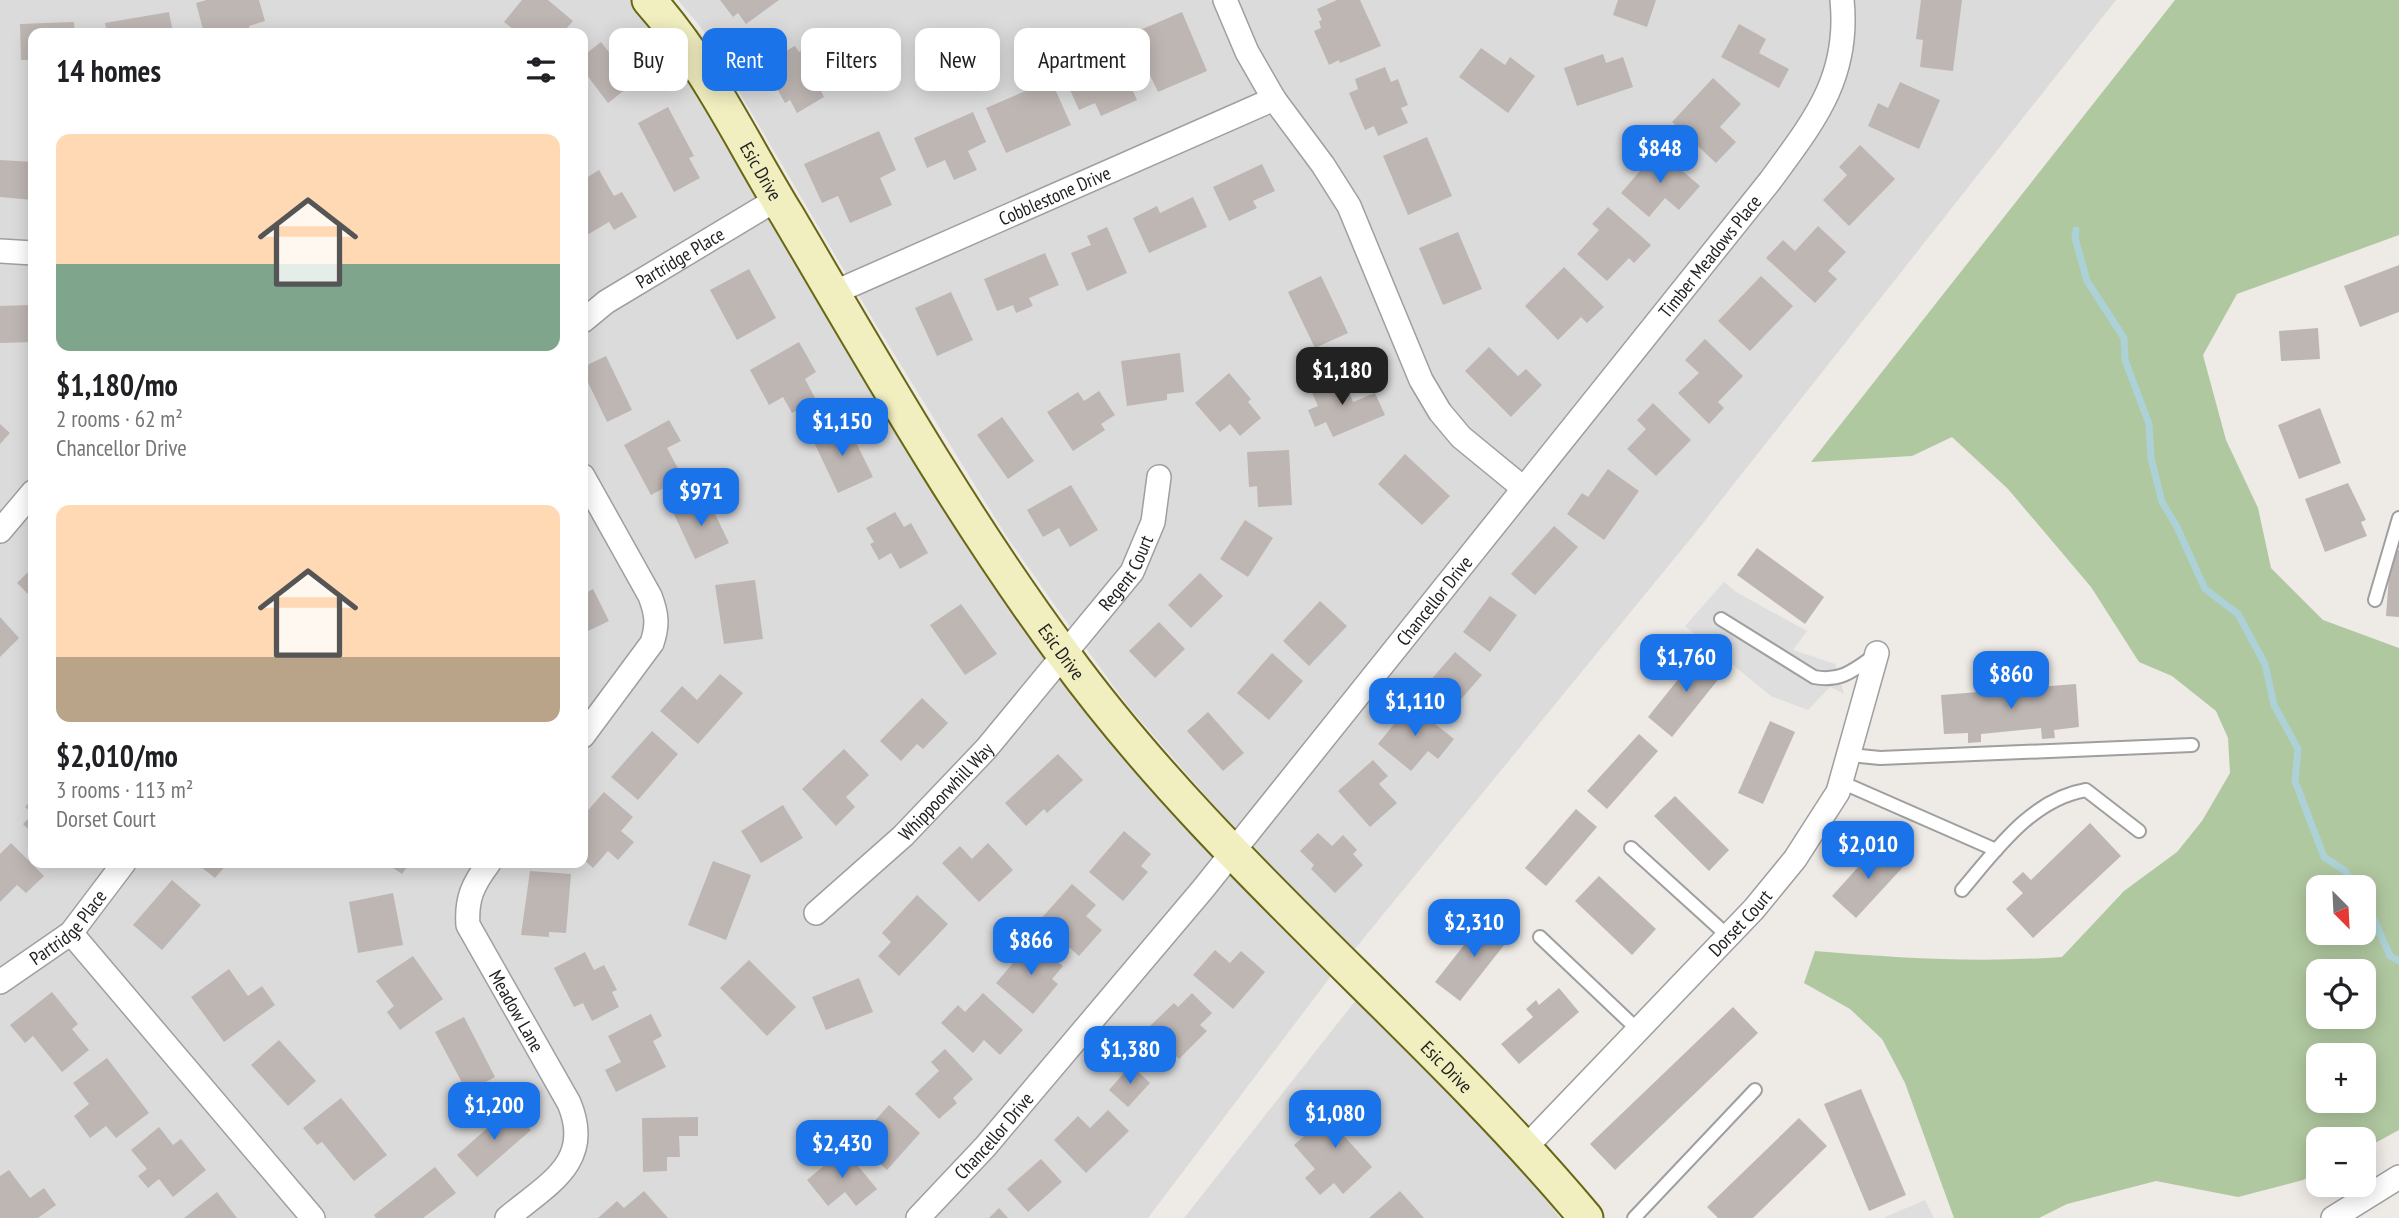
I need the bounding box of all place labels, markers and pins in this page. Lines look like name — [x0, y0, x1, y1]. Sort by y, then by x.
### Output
pin: $848 — [1619, 125, 1701, 185]
pin: $1,180 — [1285, 348, 1399, 407]
pin: $1,150 — [785, 398, 899, 458]
pin: $971 — [660, 468, 742, 528]
pin: $1,760 — [1629, 634, 1743, 694]
pin: $860 — [1970, 652, 2052, 711]
pin: $1,110 — [1358, 678, 1472, 738]
pin: $2,010 — [1811, 822, 1925, 881]
pin: $2,310 — [1417, 900, 1531, 959]
pin: $866 — [990, 918, 1072, 977]
pin: $1,380 — [1073, 1026, 1187, 1086]
pin: $1,200 — [437, 1082, 551, 1142]
pin: $1,080 — [1278, 1090, 1392, 1150]
pin: $2,430 — [785, 1120, 899, 1180]

